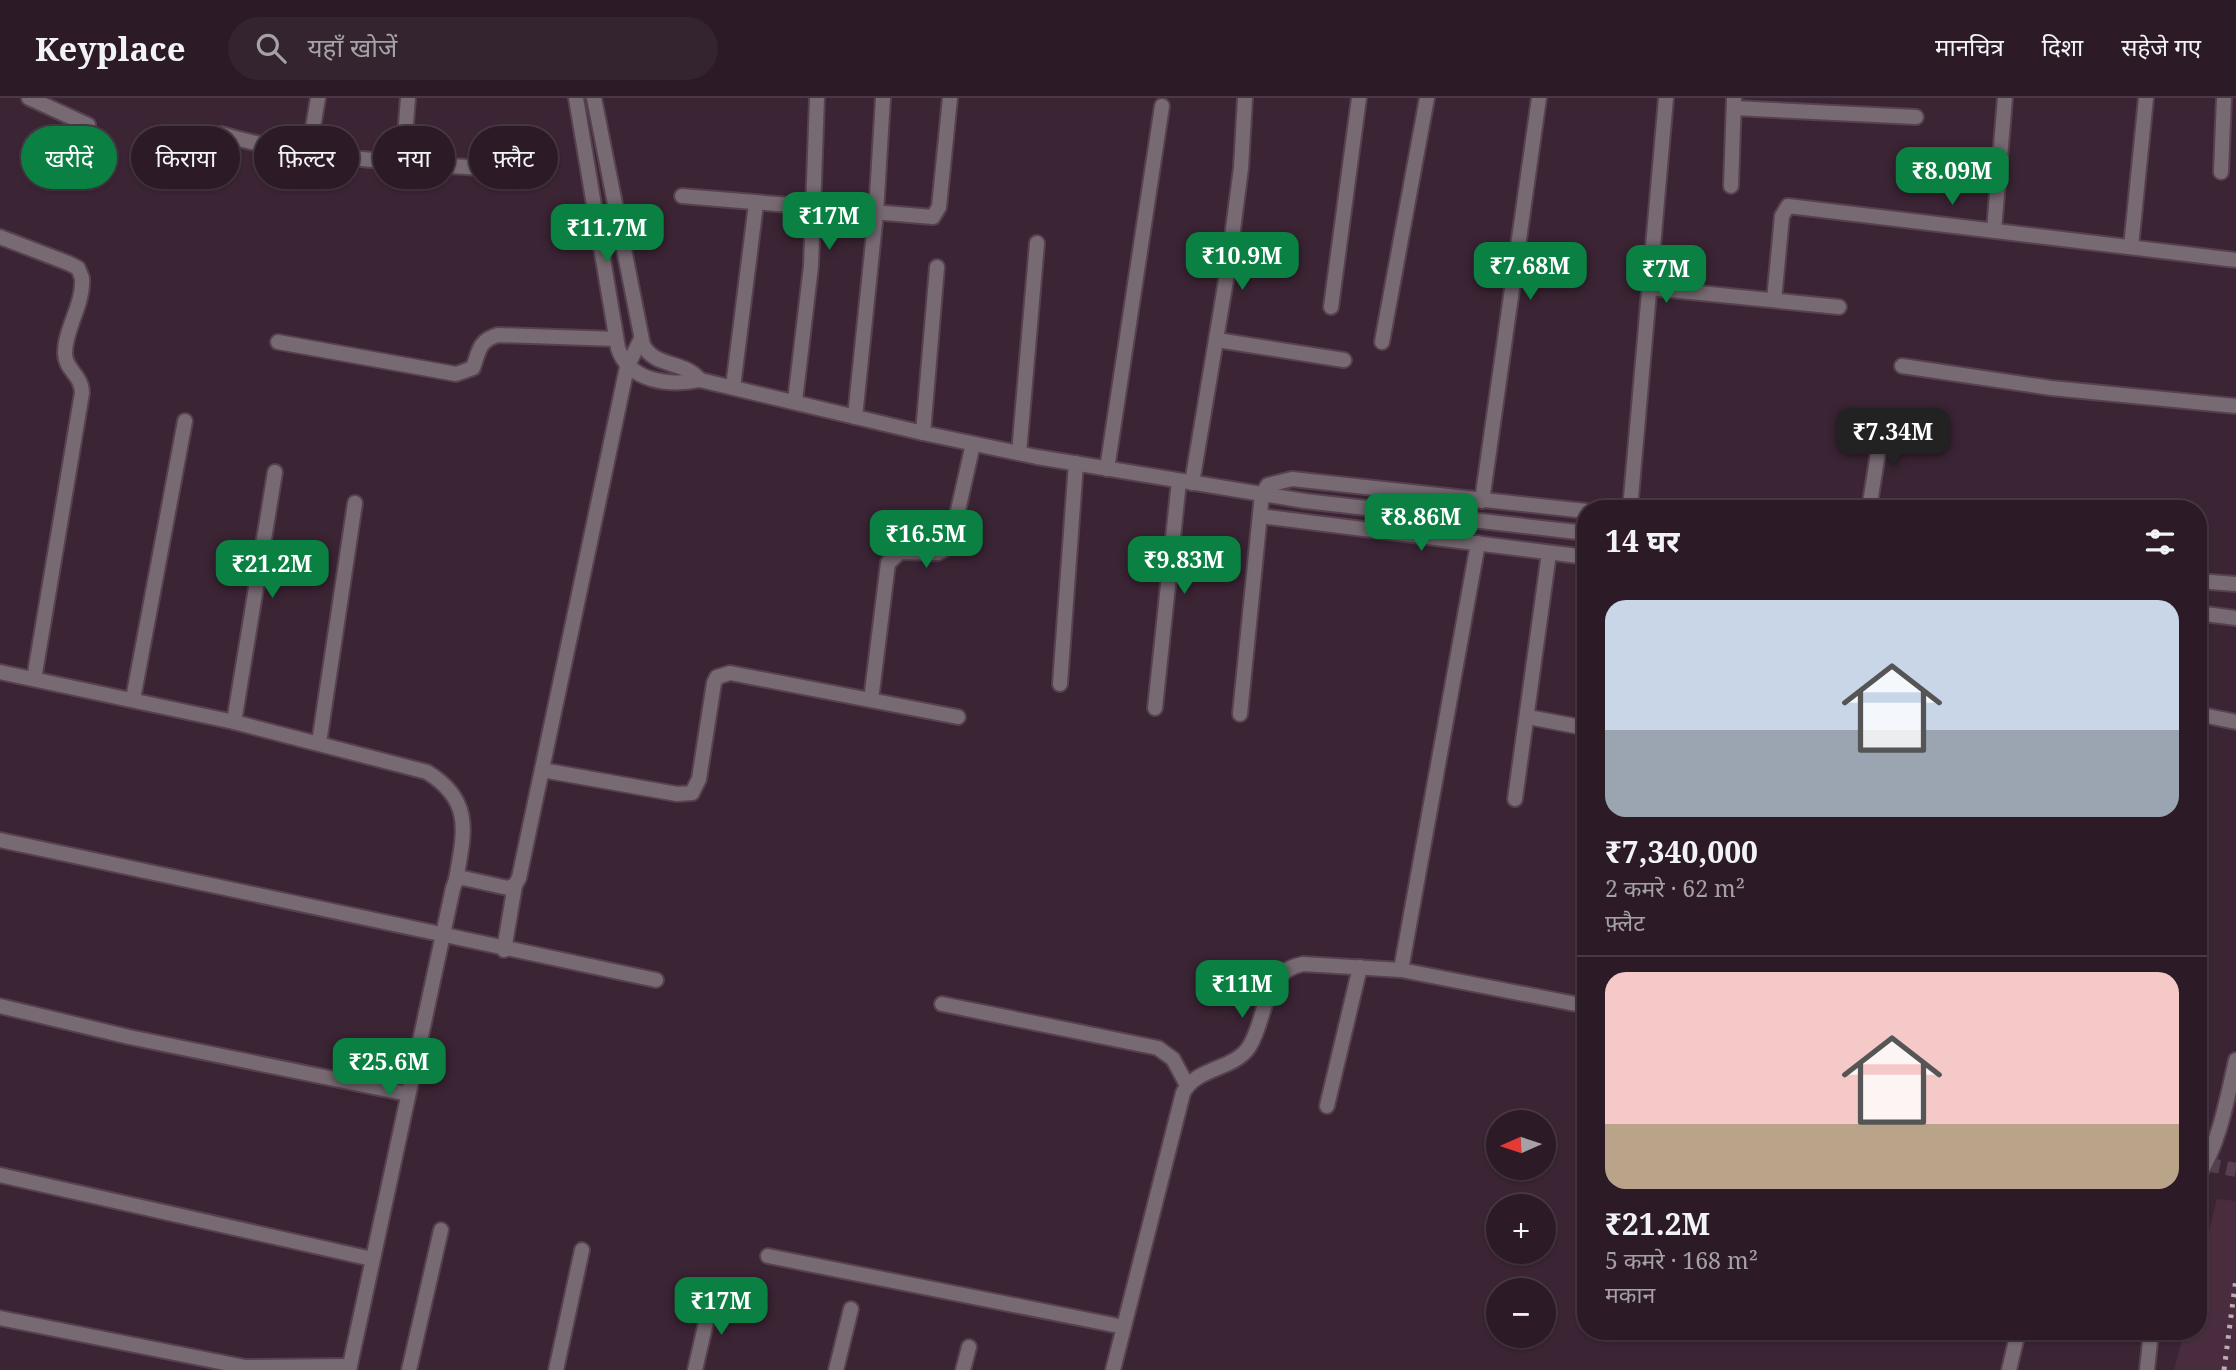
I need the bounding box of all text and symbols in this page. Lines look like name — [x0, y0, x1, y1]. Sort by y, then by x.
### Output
search box — [228, 17, 718, 80]
text: Keyplace — [35, 26, 186, 71]
icon: search — [252, 29, 290, 67]
text: यहाँ खोजें — [308, 29, 397, 65]
text: मानचित्र — [1935, 30, 2004, 63]
text: दिशा — [2042, 30, 2083, 63]
text: सहेजे गए — [2121, 30, 2201, 63]
chip: खरीदें — [21, 126, 117, 189]
chip: किराया — [131, 126, 240, 189]
chip: फ़िल्टर — [254, 126, 359, 189]
chip: नया — [373, 126, 455, 189]
chip: फ़्लैट — [469, 126, 558, 189]
pin: ₹8.09M — [1895, 148, 2009, 207]
text: ₹8.09M — [1912, 154, 1992, 186]
pin: ₹17M — [788, 192, 870, 252]
text: ₹17M — [799, 199, 859, 231]
pin: ₹11.7M — [550, 204, 664, 264]
text: ₹11.7M — [567, 211, 647, 243]
pin: ₹10.9M — [1185, 232, 1299, 292]
text: ₹10.9M — [1202, 239, 1282, 271]
pin: ₹7.68M — [1473, 242, 1587, 302]
pin: ₹7M — [1632, 246, 1700, 305]
text: ₹7.68M — [1490, 249, 1570, 281]
text: ₹7M — [1642, 252, 1690, 284]
pin: ₹7.34M — [1836, 408, 1950, 468]
text: ₹7.34M — [1853, 415, 1933, 447]
pin: ₹8.86M — [1364, 494, 1478, 553]
text: ₹8.86M — [1381, 500, 1461, 532]
pin: ₹16.5M — [869, 510, 983, 570]
text: ₹16.5M — [886, 517, 966, 549]
text: 14 घर — [1605, 520, 1679, 561]
icon: filters — [2141, 523, 2179, 561]
pin: ₹9.83M — [1127, 536, 1241, 596]
pin: ₹21.2M — [215, 540, 329, 600]
text: ₹9.83M — [1144, 543, 1224, 575]
text: ₹21.2M — [232, 547, 312, 579]
icon: home — [1829, 645, 1955, 771]
text: ₹7,340,000 — [1605, 831, 1758, 872]
text: 2 कमरे · 62 m² — [1605, 872, 1745, 904]
text: फ़्लैट — [1605, 906, 1645, 938]
pin: ₹11M — [1201, 960, 1283, 1020]
text: ₹11M — [1212, 967, 1272, 999]
icon: home — [1829, 1017, 1955, 1143]
pin: ₹25.6M — [332, 1038, 446, 1098]
text: ₹25.6M — [349, 1045, 429, 1077]
north arrow — [1486, 1110, 1556, 1180]
map controls — [1486, 1110, 1556, 1348]
button: + — [1486, 1194, 1556, 1264]
text: ₹21.2M — [1605, 1203, 1710, 1244]
text: 5 कमरे · 168 m² — [1605, 1244, 1758, 1276]
pin: ₹17M — [680, 1278, 762, 1337]
button: − — [1486, 1278, 1556, 1348]
text: मकान — [1605, 1278, 1655, 1310]
text: ₹17M — [691, 1284, 751, 1316]

